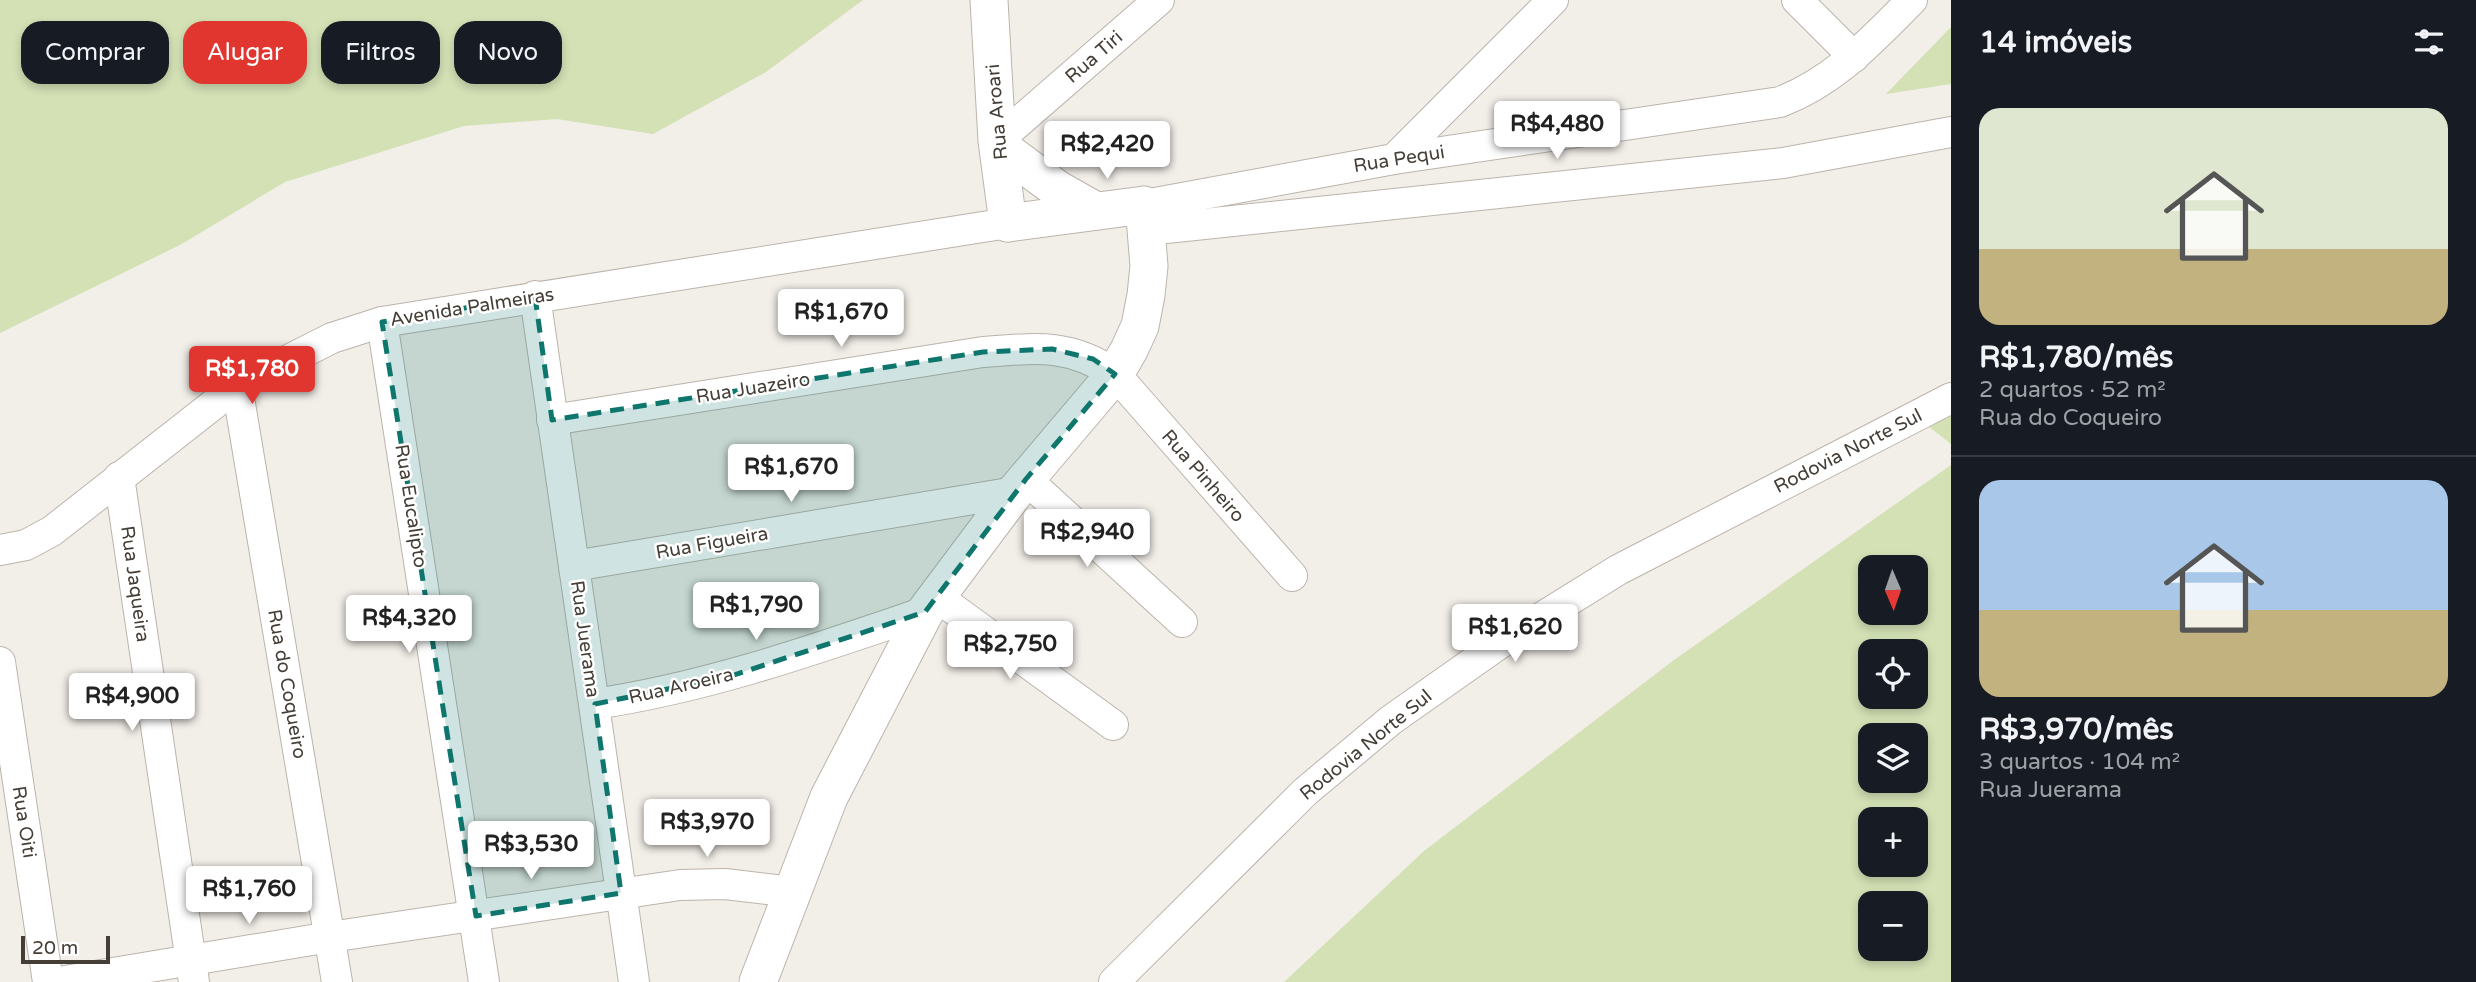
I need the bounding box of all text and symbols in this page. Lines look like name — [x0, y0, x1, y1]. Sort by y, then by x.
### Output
chip: Comprar — [21, 21, 169, 84]
chip: Alugar — [183, 21, 307, 84]
chip: Filtros — [321, 21, 440, 84]
chip: Novo — [454, 21, 562, 84]
icon: filters — [2410, 23, 2448, 61]
text: 14 imóveis — [1979, 24, 2132, 61]
street label: Rua Tiri — [1061, 26, 1127, 88]
street label: Rua Aroari — [982, 63, 1012, 161]
pin: R$4,480 — [1492, 102, 1622, 161]
text: R$4,480 — [1510, 110, 1604, 138]
pin: R$2,420 — [1042, 122, 1172, 181]
text: R$2,420 — [1060, 130, 1154, 158]
street label: Rua Pequi — [1352, 141, 1446, 177]
icon: home — [2151, 153, 2277, 279]
street label: Avenida Palmeiras — [388, 283, 556, 331]
pin: R$1,670 — [776, 290, 906, 349]
text: R$1,670 — [794, 298, 888, 326]
text: R$1,780/mês — [1979, 339, 2173, 376]
pin: R$1,780 — [187, 346, 317, 406]
text: R$1,780 — [205, 355, 299, 383]
street label: Rua Juazeiro — [694, 368, 812, 408]
text: 2 quartos · 52 m² — [1979, 376, 2166, 404]
street label: Rodovia Norte Sul — [1770, 404, 1926, 498]
text: Rua do Coqueiro — [1979, 404, 2162, 432]
street label: Rua Pinheiro — [1157, 425, 1249, 527]
street label: Rua Eucalipto — [390, 443, 432, 569]
pin: R$1,670 — [726, 444, 856, 504]
text: R$1,670 — [744, 453, 838, 481]
pin: R$2,940 — [1022, 510, 1152, 569]
text: R$2,940 — [1040, 518, 1134, 546]
street label: Rua Figueira — [654, 522, 770, 564]
street label: Rua Jaqueira — [116, 524, 154, 644]
icon: home — [2151, 525, 2277, 651]
north arrow — [1858, 555, 1928, 625]
map controls — [1858, 555, 1928, 961]
street label: Rua Juerama — [566, 579, 604, 699]
pin: R$1,790 — [691, 582, 821, 642]
text: R$1,790 — [709, 591, 803, 619]
pin: R$4,320 — [344, 596, 474, 655]
text: R$4,320 — [362, 604, 456, 632]
pin: R$1,620 — [1450, 604, 1580, 664]
street label: Rua do Coqueiro — [263, 608, 311, 760]
text: R$1,620 — [1468, 613, 1562, 641]
pin: R$2,750 — [945, 622, 1075, 681]
text: R$2,750 — [963, 630, 1057, 658]
button: locate — [1858, 639, 1928, 709]
street label: Rua Aroeira — [627, 663, 735, 709]
pin: R$4,900 — [67, 674, 197, 733]
text: R$4,900 — [85, 682, 179, 710]
street label: Rodovia Norte Sul — [1296, 685, 1436, 805]
text: R$3,970/mês — [1979, 711, 2174, 748]
button: layers — [1858, 723, 1928, 793]
text: 3 quartos · 104 m² — [1979, 748, 2180, 776]
text: Rua Juerama — [1979, 776, 2122, 804]
street label: Rua Oiti — [7, 784, 41, 860]
pin: R$3,970 — [642, 800, 772, 859]
button: + — [1858, 807, 1928, 877]
text: R$3,970 — [660, 808, 754, 836]
pin: R$3,530 — [466, 822, 596, 881]
text: R$3,530 — [484, 830, 578, 858]
pin: R$1,760 — [184, 866, 314, 926]
text: R$1,760 — [202, 875, 296, 903]
button: − — [1858, 891, 1928, 961]
scale bar — [21, 933, 110, 965]
text: 20 m — [32, 937, 78, 959]

